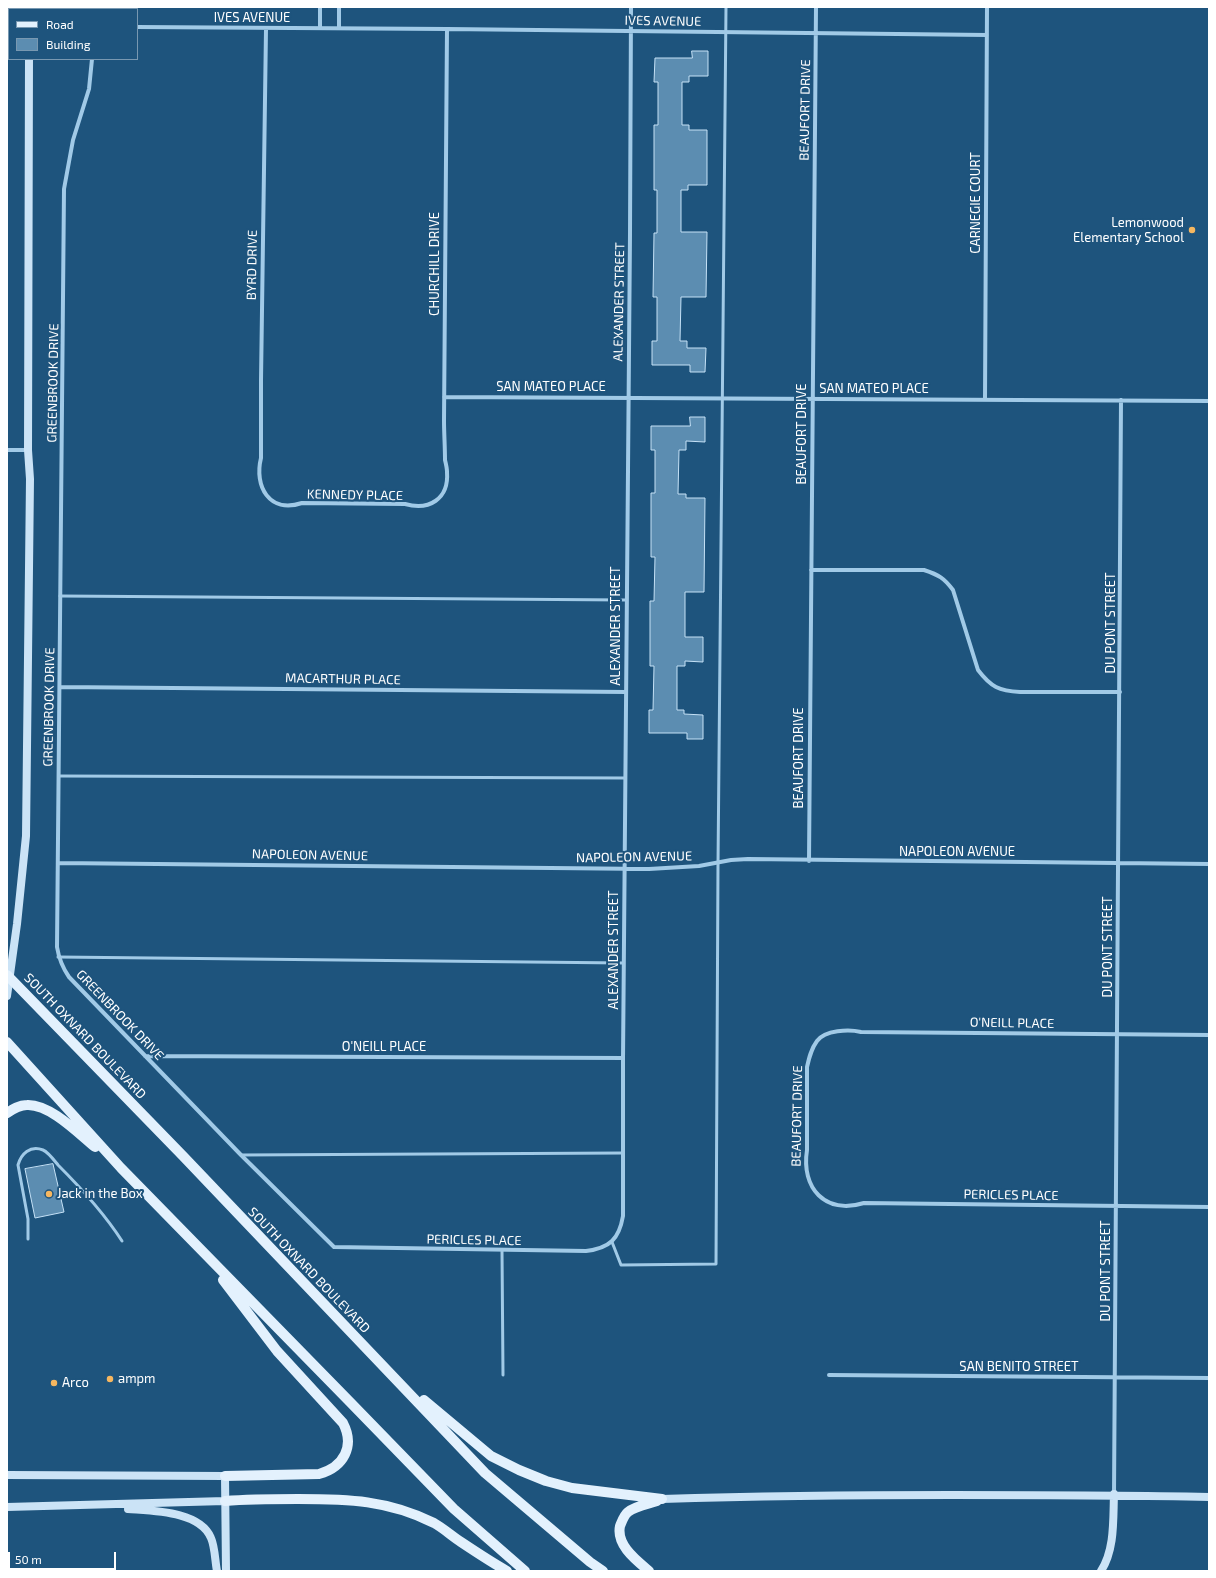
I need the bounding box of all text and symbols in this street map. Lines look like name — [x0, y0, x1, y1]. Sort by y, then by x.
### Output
legend — [8, 8, 138, 60]
street label: IVES AVENUE — [214, 10, 290, 26]
street label: IVES AVENUE — [625, 13, 701, 29]
text: Road — [46, 17, 74, 31]
text: Building — [46, 37, 90, 51]
street label: BEAUFORT DRIVE — [796, 59, 814, 161]
street label: CARNEGIE COURT — [968, 152, 984, 254]
street label: CHURCHILL DRIVE — [427, 212, 443, 316]
place label: Lemonwood Elementary School — [1073, 215, 1184, 246]
marker: Lemonwood Elementary School — [1187, 225, 1197, 235]
street label: BYRD DRIVE — [244, 230, 260, 300]
street label: ALEXANDER STREET — [610, 242, 628, 362]
street label: GREENBROOK DRIVE — [44, 323, 62, 443]
street label: SAN MATEO PLACE — [496, 379, 606, 395]
street label: SAN MATEO PLACE — [819, 381, 929, 397]
street label: BEAUFORT DRIVE — [794, 383, 810, 485]
street label: KENNEDY PLACE — [307, 486, 403, 504]
street label: ALEXANDER STREET — [608, 566, 624, 686]
street label: DU PONT STREET — [1103, 572, 1119, 674]
street label: GREENBROOK DRIVE — [40, 647, 58, 767]
street label: MACARTHUR PLACE — [285, 670, 401, 688]
street label: BEAUFORT DRIVE — [791, 707, 807, 809]
street label: NAPOLEON AVENUE — [899, 844, 1015, 860]
street label: NAPOLEON AVENUE — [252, 846, 368, 864]
street label: NAPOLEON AVENUE — [576, 848, 692, 866]
street label: ALEXANDER STREET — [606, 890, 622, 1010]
street label: DU PONT STREET — [1100, 896, 1116, 998]
street label: GREENBROOK DRIVE — [73, 967, 167, 1063]
street label: SOUTH OXNARD BOULEVARD — [21, 970, 149, 1102]
street label: O'NEILL PLACE — [970, 1014, 1054, 1032]
street label: O'NEILL PLACE — [342, 1039, 426, 1055]
street label: BEAUFORT DRIVE — [788, 1065, 806, 1167]
place label: Jack in the Box — [57, 1186, 143, 1202]
street label: PERICLES PLACE — [963, 1186, 1059, 1204]
marker: Jack in the Box — [44, 1189, 54, 1199]
street label: SOUTH OXNARD BOULEVARD — [245, 1204, 373, 1336]
street label: DU PONT STREET — [1098, 1220, 1114, 1322]
street label: PERICLES PLACE — [426, 1231, 522, 1249]
street label: SAN BENITO STREET — [959, 1359, 1079, 1375]
place label: ampm — [118, 1371, 155, 1387]
marker: ampm — [105, 1374, 115, 1384]
place label: Arco — [62, 1375, 89, 1391]
marker: Arco — [49, 1378, 59, 1388]
scale bar — [10, 1544, 118, 1570]
text: 50 m — [15, 1552, 42, 1566]

